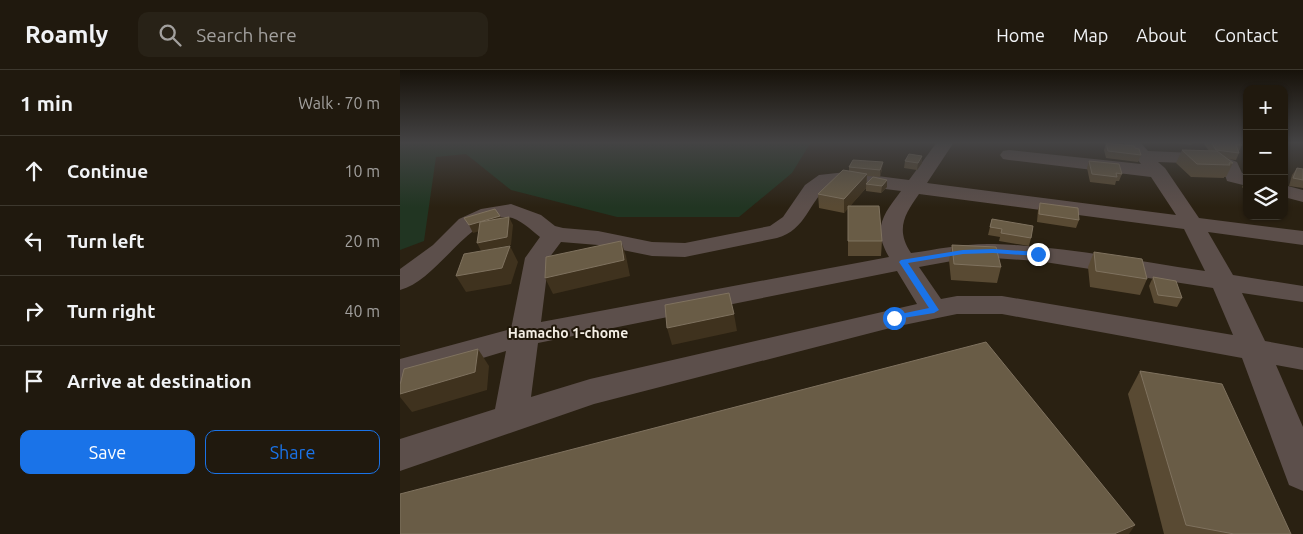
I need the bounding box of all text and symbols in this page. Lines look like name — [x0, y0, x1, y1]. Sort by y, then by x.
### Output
search box — [138, 12, 488, 57]
text: Roamly — [25, 21, 108, 48]
icon: search — [156, 21, 184, 49]
text: Search here — [196, 24, 297, 46]
text: Home — [996, 25, 1045, 45]
text: Map — [1073, 25, 1108, 45]
text: About — [1136, 25, 1186, 45]
text: Contact — [1214, 25, 1278, 45]
map controls — [1243, 85, 1288, 220]
button: + — [1243, 85, 1288, 130]
text: 1 min — [20, 91, 73, 115]
text: Walk · 70 m — [298, 94, 380, 112]
button: − — [1243, 130, 1288, 175]
icon: ahead — [20, 157, 48, 185]
text: Continue — [67, 160, 148, 182]
text: 10 m — [344, 162, 380, 180]
button: layers — [1243, 175, 1288, 220]
icon: left — [20, 227, 48, 255]
text: Turn left — [67, 230, 145, 252]
text: 20 m — [344, 232, 380, 250]
route end — [1027, 243, 1050, 266]
icon: right — [20, 297, 48, 325]
text: Turn right — [67, 300, 155, 322]
text: 40 m — [344, 302, 380, 320]
route start — [883, 307, 906, 330]
district label: Hamacho 1-chome — [508, 325, 628, 341]
icon: arrive — [20, 367, 48, 395]
text: Arrive at destination — [67, 370, 252, 392]
button: Save — [20, 430, 195, 474]
button: Share — [205, 430, 380, 474]

